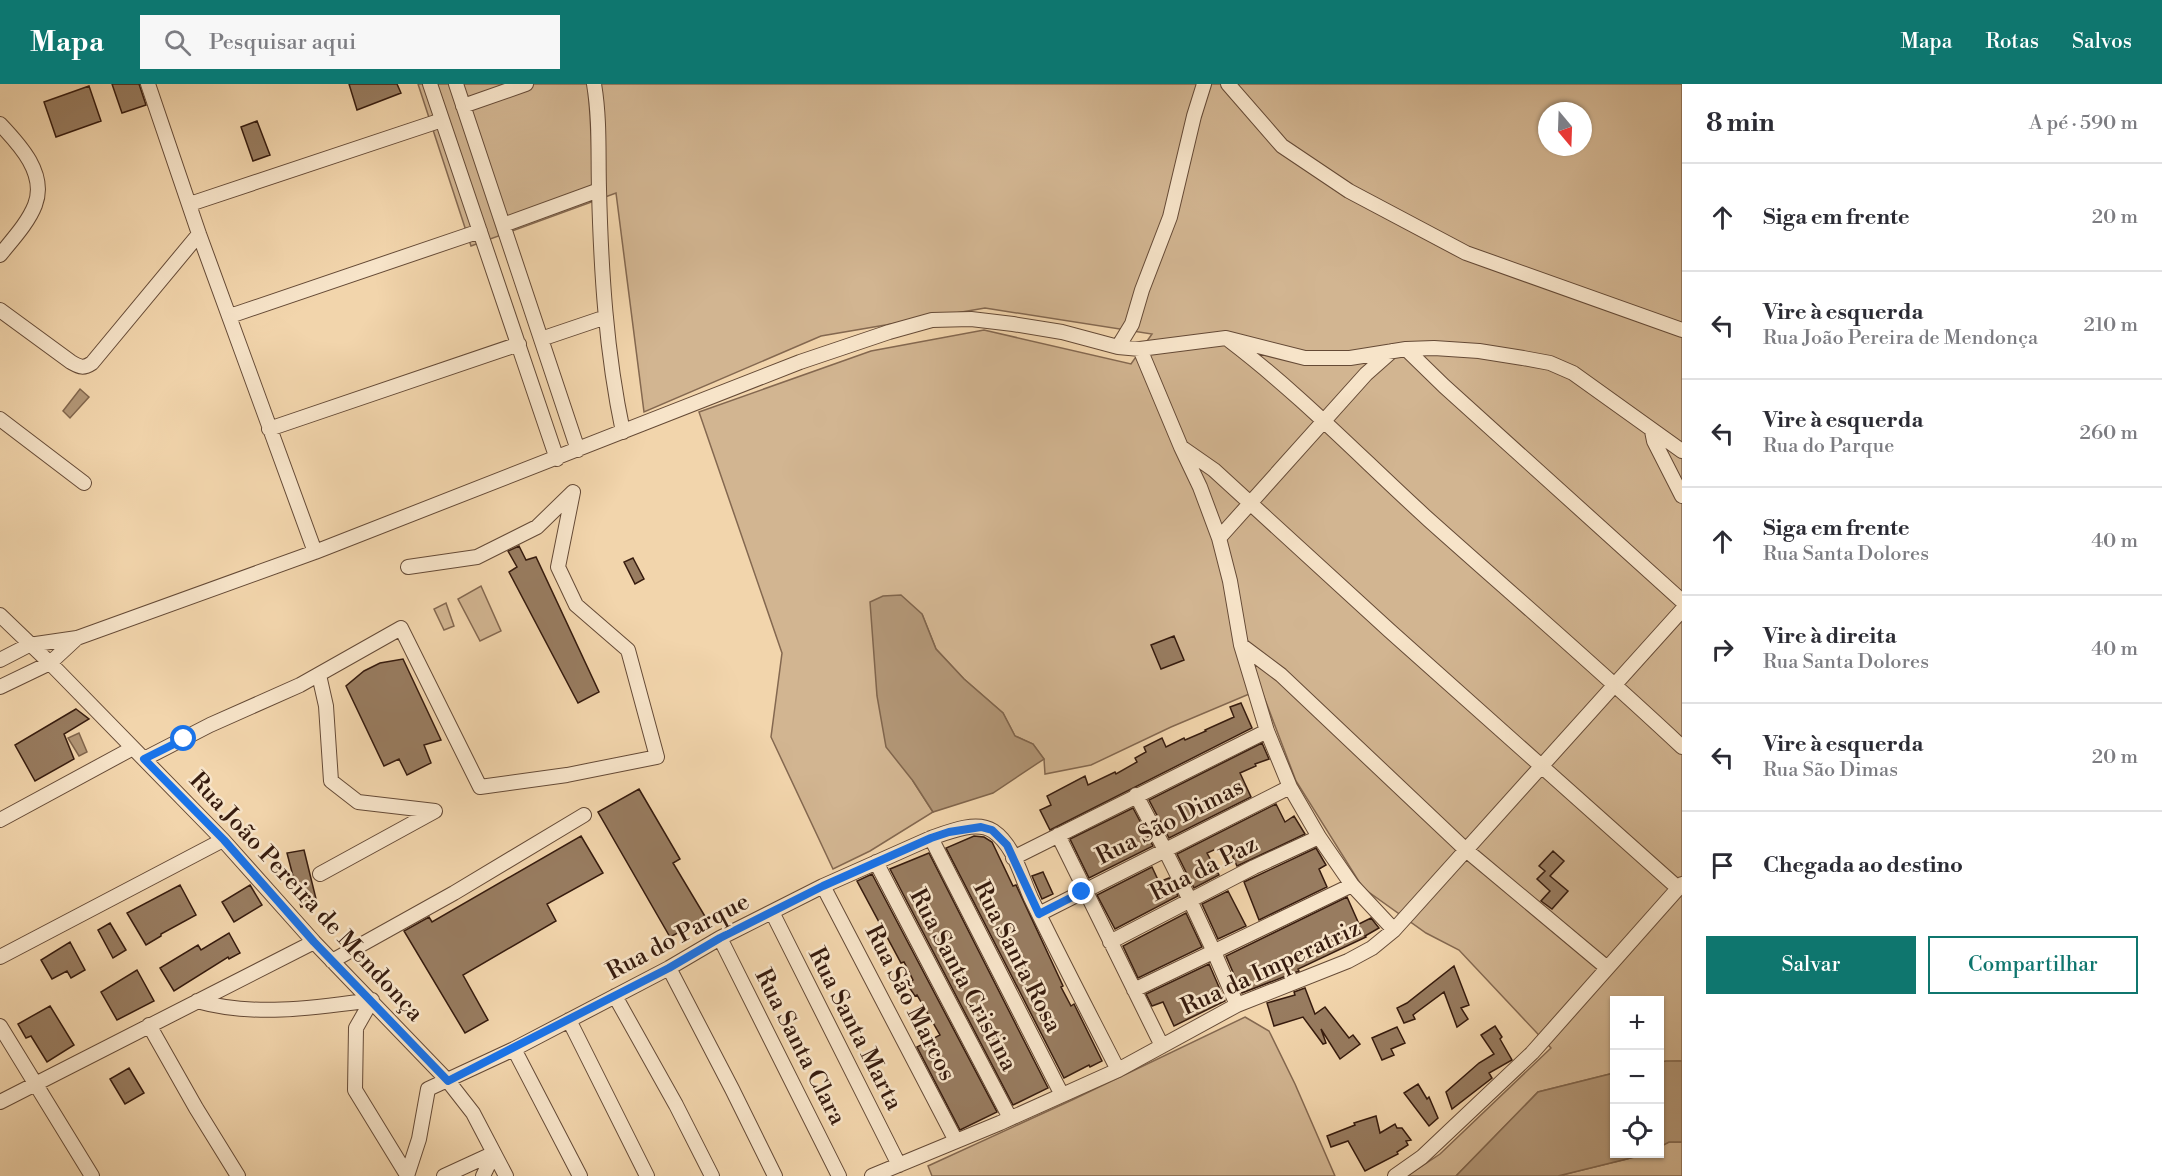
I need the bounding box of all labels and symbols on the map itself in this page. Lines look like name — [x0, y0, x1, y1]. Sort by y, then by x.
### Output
north arrow — [1538, 102, 1592, 156]
route start — [170, 725, 196, 751]
street label: Rua João Pereira de Mendonça — [182, 766, 430, 1029]
street label: Rua São Dimas — [1091, 772, 1249, 872]
street label: Rua da Paz — [1145, 829, 1263, 909]
street label: Rua Santa Rosa — [966, 876, 1068, 1039]
route end — [1068, 878, 1094, 904]
street label: Rua Santa Cristina — [902, 884, 1024, 1077]
street label: Rua do Parque — [601, 887, 755, 987]
street label: Rua da Imperatriz — [1176, 913, 1366, 1023]
street label: Rua São Marcos — [858, 920, 962, 1086]
street label: Rua Santa Marta — [801, 942, 909, 1116]
street label: Rua Santa Clara — [748, 964, 853, 1131]

